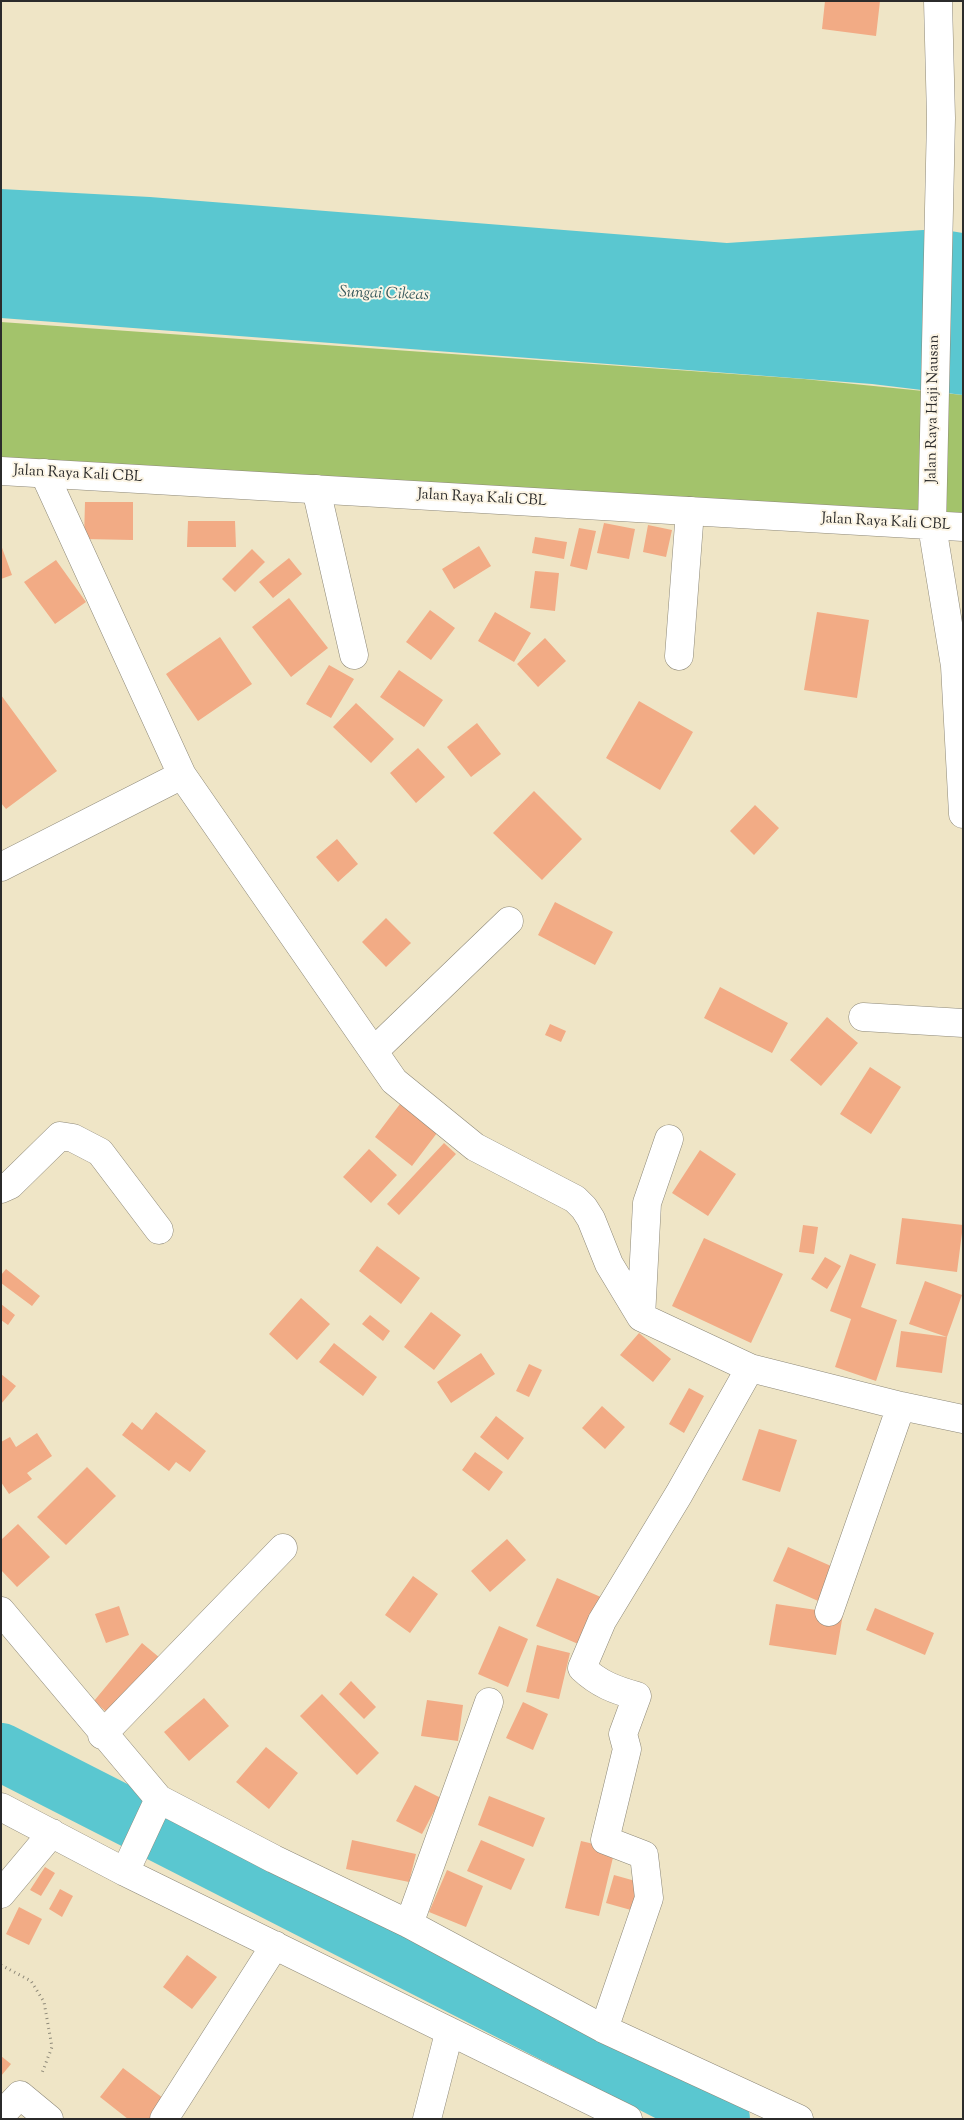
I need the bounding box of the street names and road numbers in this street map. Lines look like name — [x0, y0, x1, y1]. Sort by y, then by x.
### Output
street label: Jalan Raya Haji Nausan — [924, 335, 944, 483]
street label: Jalan Raya Kali CBL — [13, 463, 143, 487]
street label: Jalan Raya Kali CBL — [417, 487, 547, 511]
street label: Jalan Raya Kali CBL — [821, 511, 951, 535]

